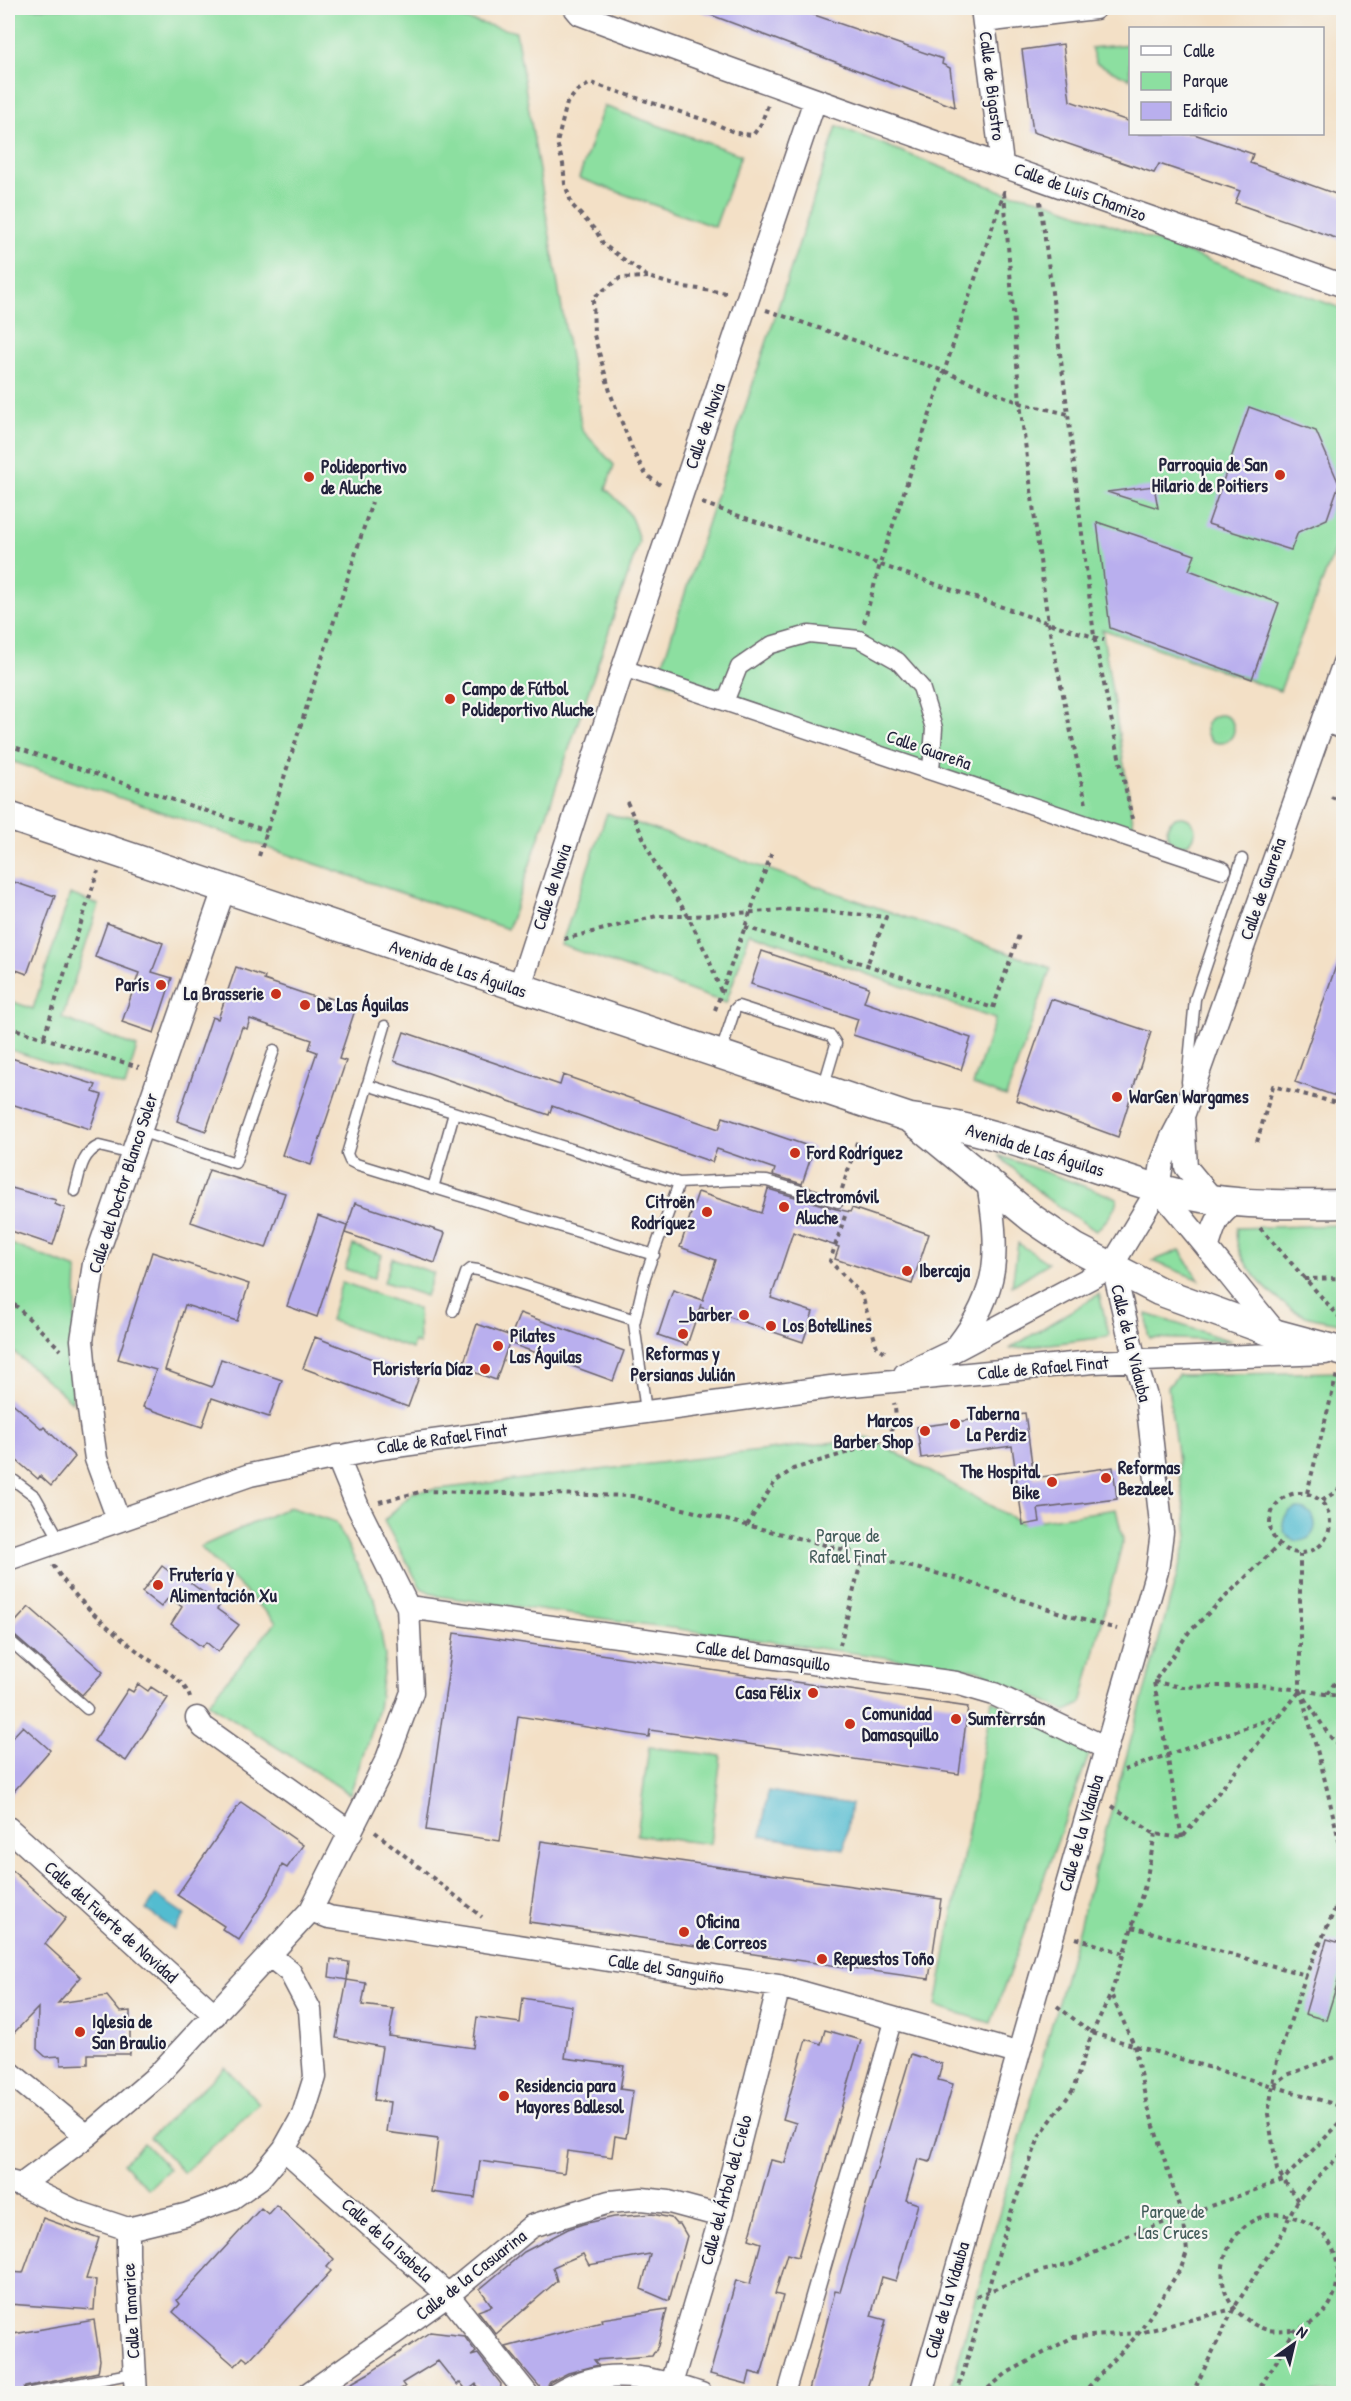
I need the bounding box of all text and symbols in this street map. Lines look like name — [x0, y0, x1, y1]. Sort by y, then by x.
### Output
legend — [1129, 27, 1324, 135]
street label: Calle de Bigastro — [973, 30, 1012, 142]
text: Calle — [1183, 38, 1215, 63]
text: Parque — [1183, 68, 1228, 93]
text: Edificio — [1183, 98, 1227, 123]
street label: Calle de Luis Chamizo — [1011, 156, 1150, 227]
street label: Calle de Navia — [678, 380, 731, 472]
place label: Parroquia de San Hilario de Poitiers — [1152, 452, 1268, 498]
place label: Polideportivo de Aluche — [321, 454, 407, 500]
marker: Parroquia de San Hilario de Poitiers — [1273, 468, 1287, 482]
marker: Polideportivo de Aluche — [302, 470, 316, 484]
place label: Campo de Fútbol Polideportivo Aluche — [462, 676, 595, 723]
marker: Campo de Fútbol Polideportivo Aluche — [443, 692, 457, 706]
street label: Calle Guareña — [883, 723, 975, 776]
street label: Calle de Guareña — [1233, 834, 1292, 943]
street label: Calle de Navia — [526, 841, 577, 933]
street label: Avenida de Las Águilas — [386, 933, 530, 1004]
place label: París — [115, 972, 149, 997]
marker: París — [154, 978, 168, 992]
place label: La Brasserie — [184, 981, 265, 1006]
marker: La Brasserie — [269, 987, 283, 1001]
place label: De Las Águilas — [317, 992, 409, 1018]
marker: De Las Águilas — [298, 998, 312, 1012]
place label: WarGen Wargames — [1129, 1084, 1249, 1110]
street label: Calle del Doctor Blanco Soler — [82, 1089, 164, 1276]
marker: WarGen Wargames — [1110, 1090, 1124, 1104]
street label: Avenida de Las Águilas — [963, 1117, 1107, 1182]
place label: Ford Rodríguez — [806, 1140, 903, 1166]
marker: Ford Rodríguez — [788, 1146, 802, 1160]
place label: Electromóvil Aluche — [796, 1184, 880, 1230]
place label: Citroën Rodríguez — [632, 1189, 695, 1236]
marker: Electromóvil Aluche — [777, 1200, 791, 1214]
marker: Citroën Rodríguez — [700, 1205, 714, 1219]
place label: Ibercaja — [919, 1258, 971, 1283]
marker: Ibercaja — [900, 1264, 914, 1278]
street label: Calle de la Vidauba — [1105, 1282, 1158, 1404]
place label: _barber — [679, 1302, 732, 1327]
marker: _barber — [737, 1308, 751, 1322]
place label: Los Botellines — [783, 1313, 872, 1338]
marker: Los Botellines — [764, 1319, 778, 1333]
place label: Pilates Las Águilas — [510, 1323, 582, 1370]
marker: Reformas y Persianas Julián — [676, 1327, 690, 1341]
marker: Pilates Las Águilas — [491, 1339, 505, 1353]
place label: Reformas y Persianas Julián — [631, 1341, 735, 1387]
street label: Calle de Rafael Finat — [976, 1349, 1110, 1386]
place label: Floristería Díaz — [372, 1356, 473, 1381]
marker: Floristería Díaz — [478, 1362, 492, 1376]
place label: Taberna La Perdiz — [966, 1401, 1027, 1447]
place label: Marcos Barber Shop — [833, 1408, 913, 1455]
street label: Calle de Rafael Finat — [375, 1417, 509, 1460]
marker: Taberna La Perdiz — [948, 1417, 962, 1431]
marker: Marcos Barber Shop — [918, 1424, 932, 1438]
place label: Reformas Bezaleel — [1118, 1455, 1180, 1501]
place label: The Hospital Bike — [959, 1459, 1041, 1505]
marker: Reformas Bezaleel — [1099, 1471, 1113, 1485]
marker: The Hospital Bike — [1045, 1475, 1059, 1489]
park label: Parque de Rafael Finat — [809, 1523, 887, 1569]
place label: Frutería y Alimentación Xu — [169, 1562, 278, 1608]
marker: Frutería y Alimentación Xu — [151, 1578, 165, 1592]
street label: Calle del Damasquillo — [694, 1634, 832, 1677]
place label: Casa Félix — [735, 1680, 801, 1705]
marker: Casa Félix — [806, 1686, 820, 1700]
place label: Comunidad Damasquillo — [862, 1701, 939, 1748]
place label: Sumferrsán — [968, 1706, 1045, 1731]
marker: Sumferrsán — [949, 1712, 963, 1726]
marker: Comunidad Damasquillo — [843, 1717, 857, 1731]
street label: Calle de la Vidauba — [1052, 1772, 1109, 1894]
street label: Calle del Fuerte de Navidad — [39, 1855, 184, 1988]
place label: Oficina de Correos — [696, 1909, 767, 1955]
marker: Oficina de Correos — [677, 1925, 691, 1939]
place label: Repuestos Toño — [834, 1946, 935, 1972]
street label: Calle del Sanguiño — [606, 1947, 726, 1990]
marker: Repuestos Toño — [815, 1952, 829, 1966]
place label: Iglesia de San Braulio — [92, 2009, 167, 2055]
marker: Iglesia de San Braulio — [73, 2025, 87, 2039]
place label: Residencia para Mayores Ballesol — [516, 2073, 625, 2120]
marker: Residencia para Mayores Ballesol — [497, 2089, 511, 2103]
street label: Calle del Árbol del Cielo — [693, 2112, 758, 2268]
street label: Calle de la Isabela — [336, 2192, 438, 2287]
park label: Parque de Las Cruces — [1138, 2199, 1208, 2245]
street label: Calle de la Casuarina — [410, 2223, 531, 2326]
street label: Calle de la Vidauba — [918, 2239, 975, 2361]
street label: Calle Tamarice — [116, 2263, 145, 2360]
north arrow — [1264, 2314, 1324, 2374]
text: N — [1293, 2320, 1312, 2343]

